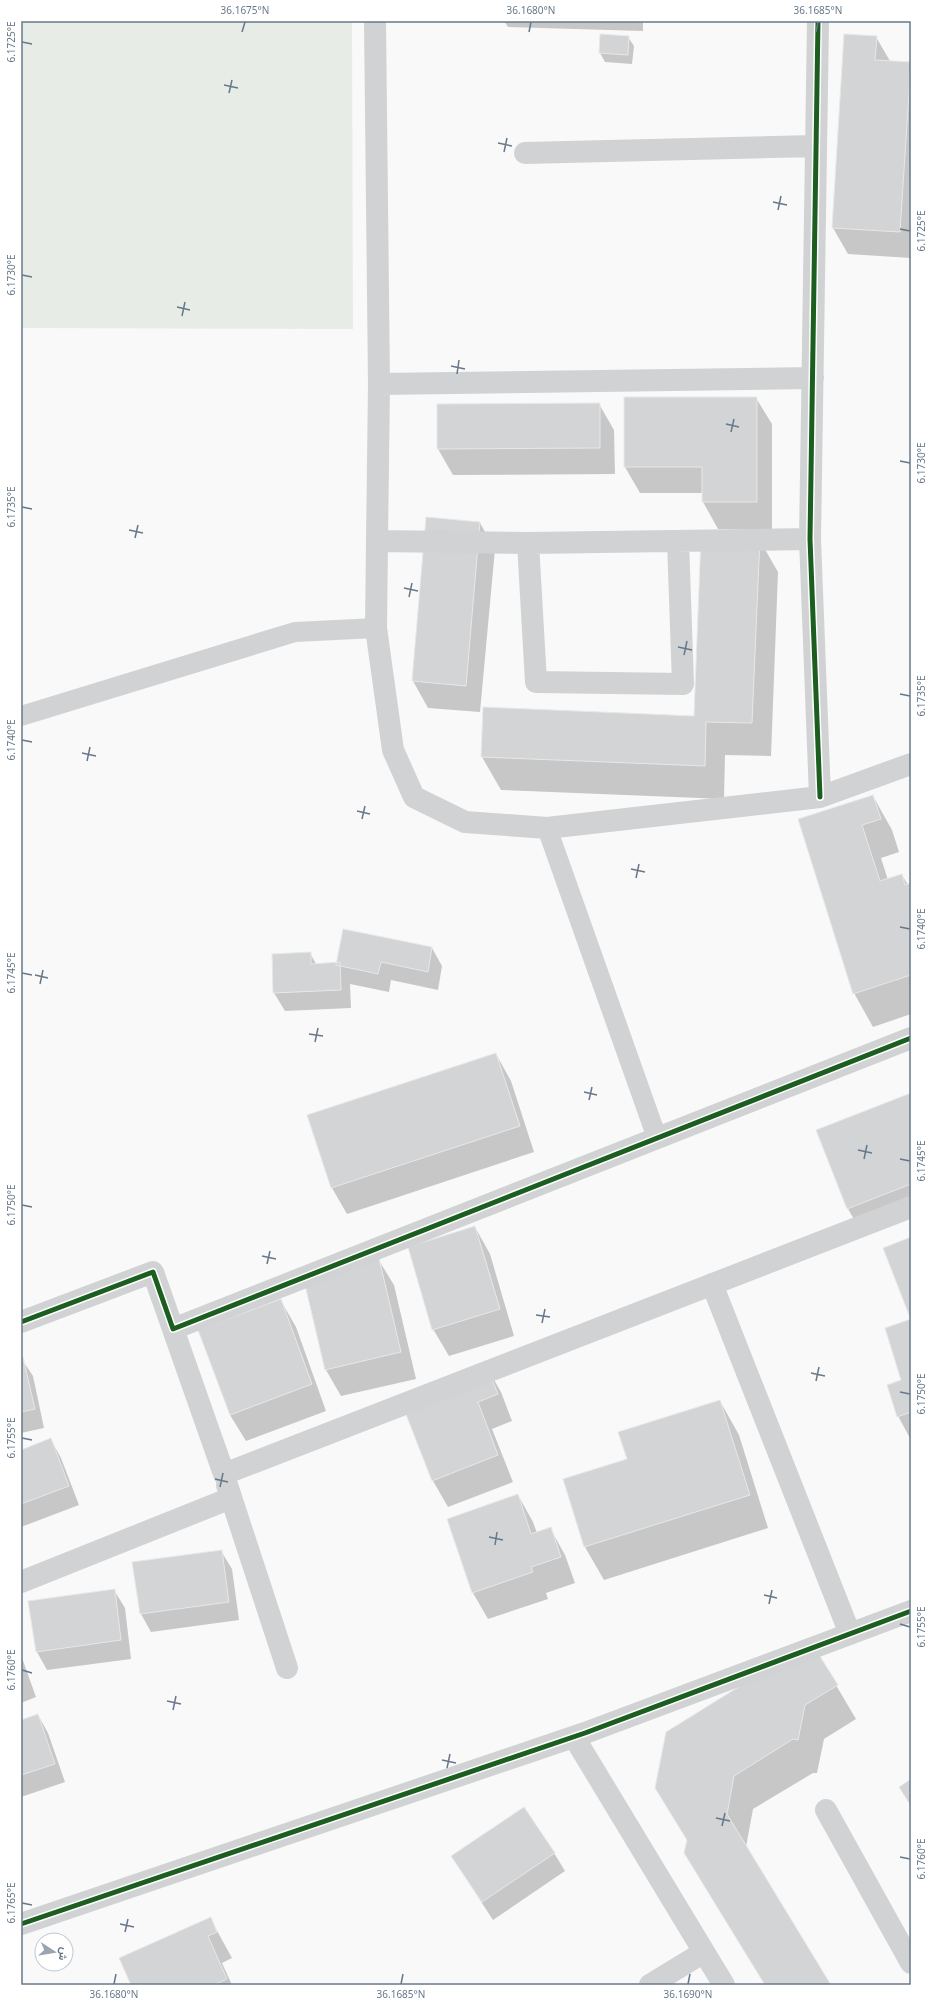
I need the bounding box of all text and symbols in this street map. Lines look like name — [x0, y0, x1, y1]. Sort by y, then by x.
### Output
text: 36.1675°N — [221, 3, 269, 17]
text: 36.1680°N — [507, 3, 555, 17]
text: 36.1685°N — [794, 3, 842, 17]
text: 6.1725°E — [4, 21, 18, 63]
text: 6.1725°E — [914, 210, 928, 252]
text: 6.1730°E — [4, 254, 18, 296]
text: 6.1730°E — [914, 442, 928, 484]
text: 6.1735°E — [4, 486, 18, 528]
text: 6.1735°E — [914, 675, 928, 717]
text: 6.1740°E — [4, 719, 18, 761]
text: 6.1740°E — [914, 908, 928, 950]
text: 6.1745°E — [4, 952, 18, 994]
text: 6.1745°E — [914, 1140, 928, 1182]
text: 6.1750°E — [4, 1184, 18, 1226]
text: 6.1750°E — [914, 1373, 928, 1415]
text: 6.1755°E — [4, 1417, 18, 1459]
text: 6.1755°E — [914, 1606, 928, 1648]
text: 6.1760°E — [4, 1649, 18, 1691]
text: 6.1760°E — [914, 1838, 928, 1880]
text: 6.1765°E — [4, 1882, 18, 1924]
north arrow — [34, 1932, 74, 1972]
text: ش — [56, 1946, 73, 1962]
text: 36.1680°N — [90, 1987, 138, 2001]
text: 36.1685°N — [377, 1987, 425, 2001]
text: 36.1690°N — [664, 1987, 712, 2001]

